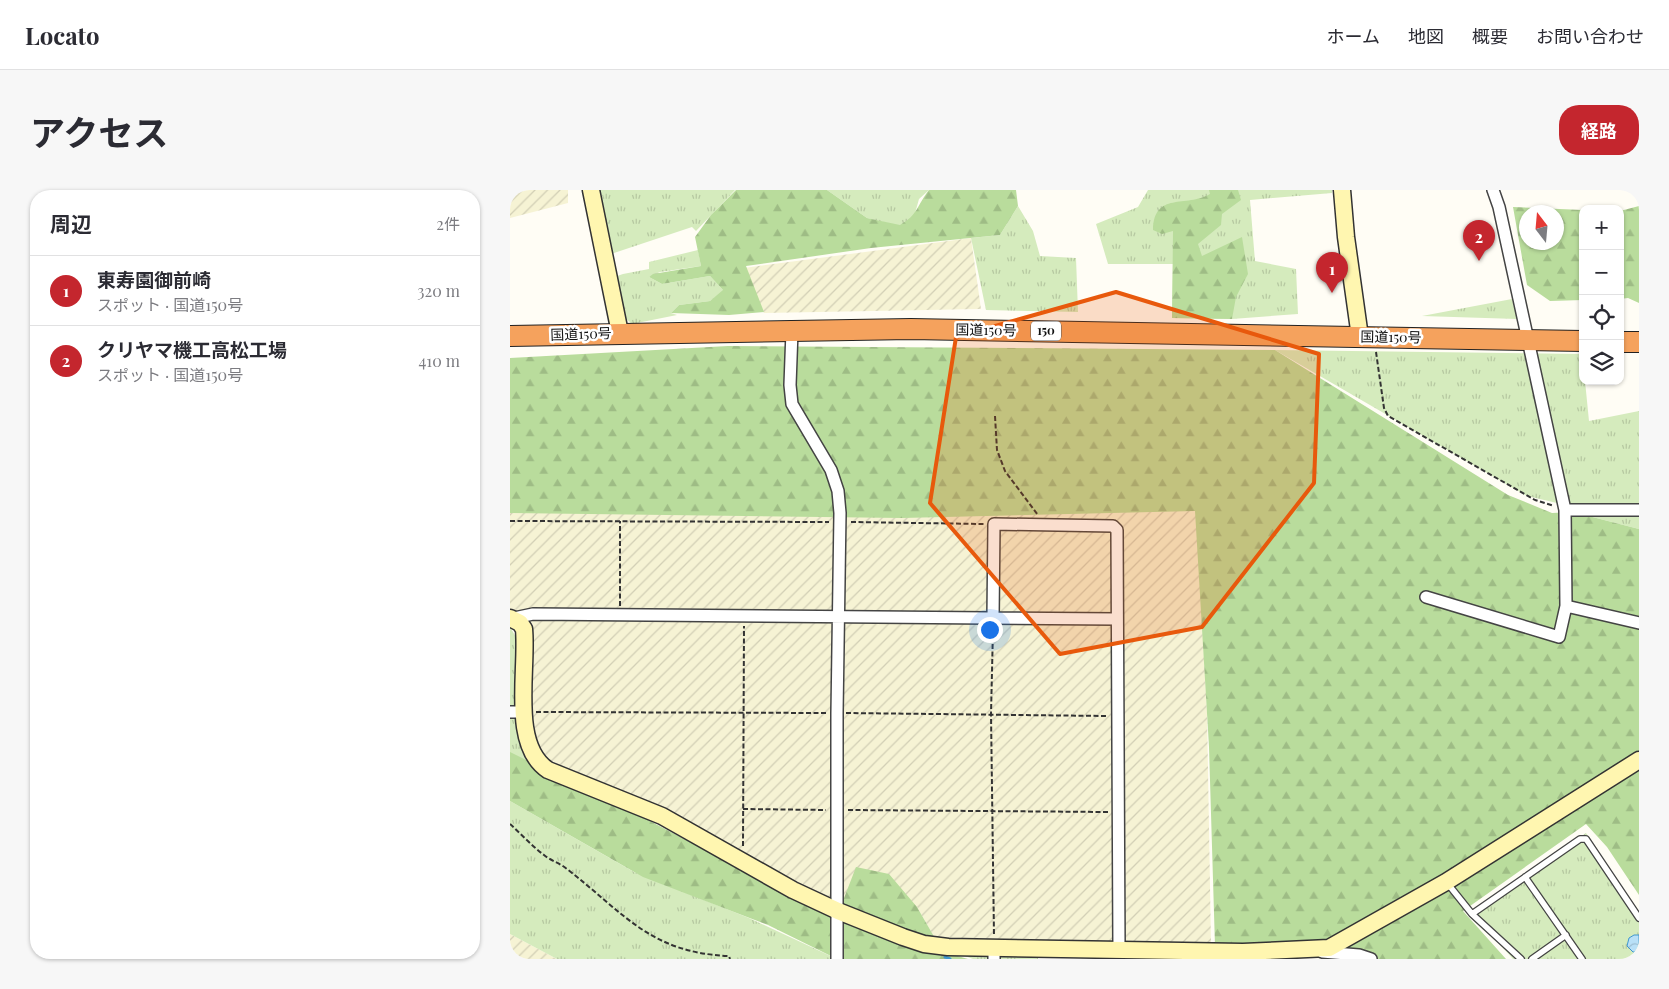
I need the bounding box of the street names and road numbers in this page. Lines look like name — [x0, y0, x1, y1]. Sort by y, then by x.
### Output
street label: 国道150号 — [955, 319, 1017, 340]
road number: 150 — [1031, 322, 1061, 340]
street label: 国道150号 — [550, 323, 612, 344]
street label: 国道150号 — [1360, 326, 1422, 347]

